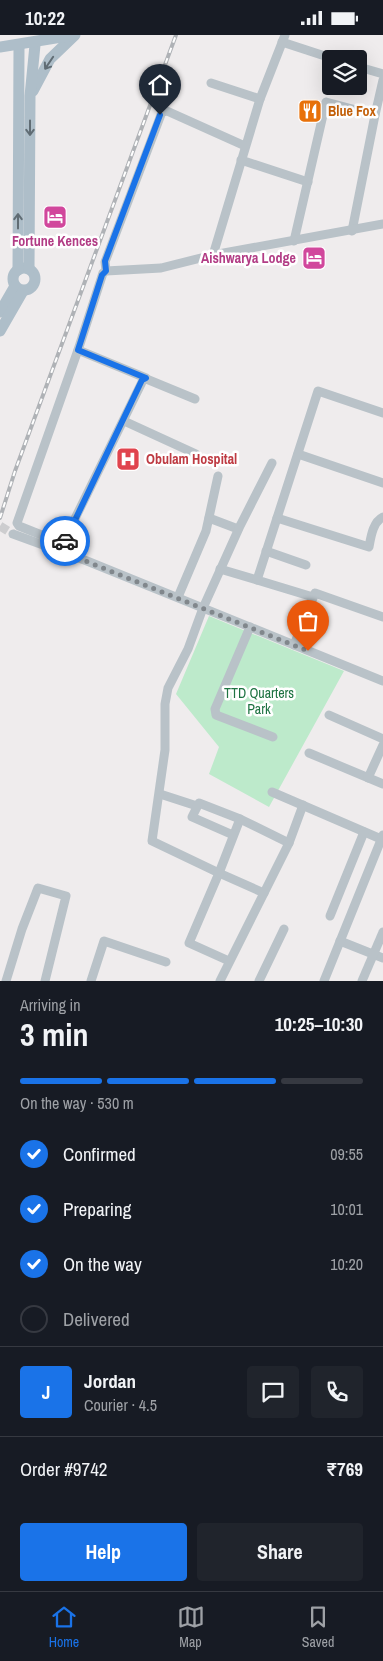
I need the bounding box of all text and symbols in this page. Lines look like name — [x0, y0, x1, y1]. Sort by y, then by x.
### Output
text: 10:22 — [25, 5, 65, 31]
map controls — [322, 50, 367, 95]
button: layers — [322, 50, 367, 95]
one-way arrow — [44, 55, 54, 69]
pin — [139, 64, 181, 115]
icon: home — [146, 71, 174, 99]
restaurant icon: Blue Fox — [297, 98, 323, 124]
place label: Blue Fox — [328, 102, 377, 120]
one-way arrow — [25, 120, 35, 136]
hotel icon: Fortune Kences — [42, 204, 68, 230]
one-way arrow — [13, 213, 23, 230]
place label: Fortune Kences — [12, 232, 98, 250]
hotel icon: Aishwarya Lodge — [301, 245, 327, 271]
place label: Aishwarya Lodge — [201, 249, 296, 267]
hospital icon: Obulam Hospital — [115, 446, 141, 472]
place label: Obulam Hospital — [146, 450, 237, 468]
courier — [40, 516, 90, 566]
icon: car — [51, 527, 79, 555]
pin — [287, 600, 329, 651]
icon: bag — [294, 607, 322, 635]
park label: TTD Quarters Park — [224, 684, 294, 718]
text: Arriving in — [20, 994, 81, 1016]
text: 10:25–10:30 — [275, 1011, 363, 1037]
text: 3 min — [20, 1013, 89, 1056]
text: On the way · 530 m — [20, 1092, 134, 1114]
icon: check — [20, 1140, 48, 1168]
text: Confirmed — [63, 1141, 136, 1167]
text: 09:55 — [330, 1143, 363, 1165]
icon: check — [20, 1195, 48, 1223]
text: Preparing — [63, 1196, 131, 1222]
text: 10:01 — [330, 1198, 363, 1220]
icon: check — [20, 1250, 48, 1278]
text: On the way — [63, 1251, 142, 1277]
text: 10:20 — [330, 1253, 363, 1275]
text: Delivered — [63, 1306, 130, 1332]
button: chat — [247, 1366, 299, 1418]
button: phone — [311, 1366, 363, 1418]
text: Jordan — [84, 1368, 136, 1394]
text: J — [42, 1379, 50, 1405]
text: Courier · 4.5 — [84, 1394, 157, 1416]
text: Order #9742 — [20, 1456, 107, 1482]
text: ₹769 — [326, 1456, 363, 1482]
button: Help — [20, 1523, 187, 1581]
button: Share — [197, 1523, 363, 1581]
tab: Home — [49, 1603, 79, 1651]
tab: Map — [177, 1603, 205, 1651]
tab: Saved — [302, 1603, 334, 1651]

